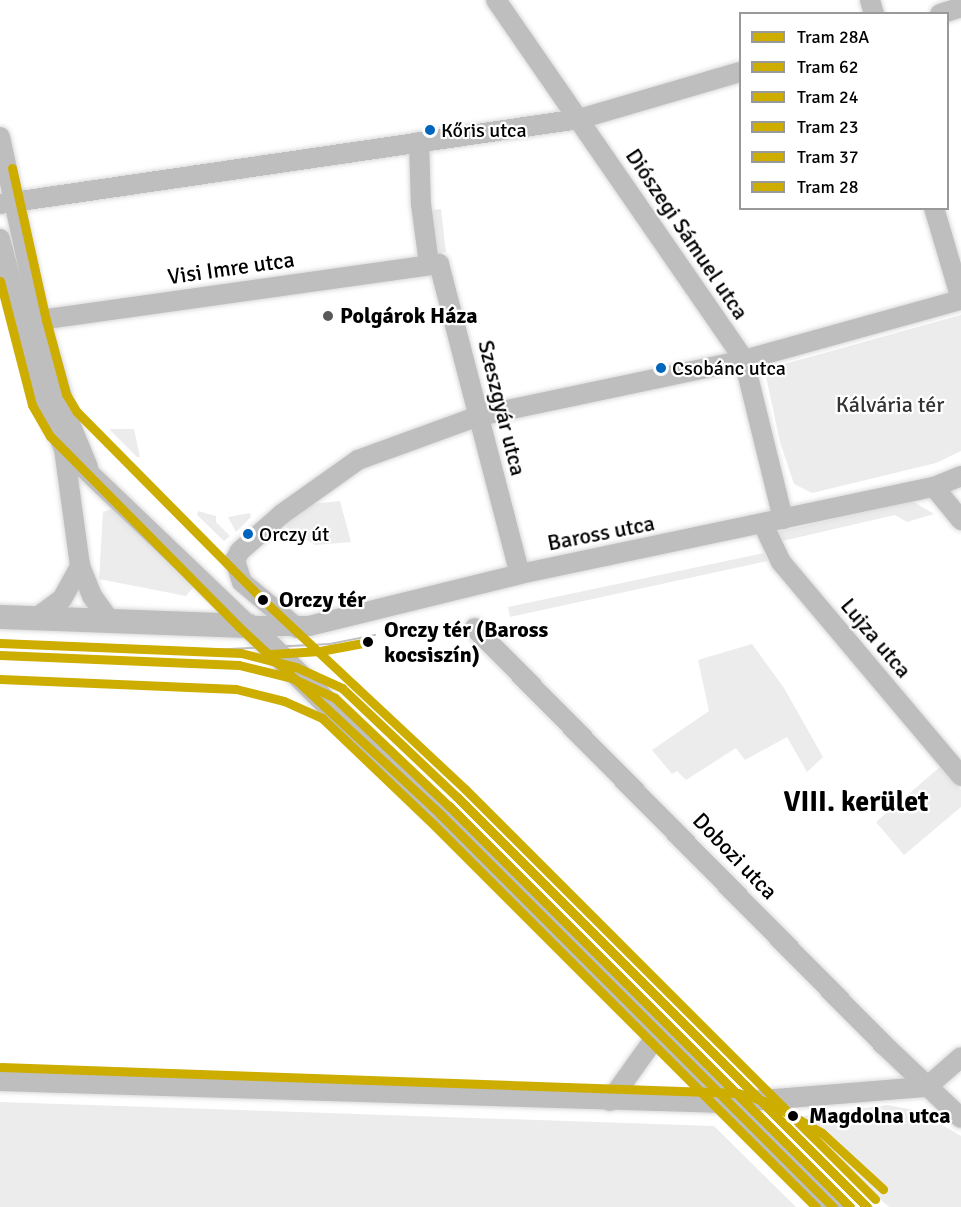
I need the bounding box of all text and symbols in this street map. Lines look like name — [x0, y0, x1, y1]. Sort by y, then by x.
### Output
legend — [739, 12, 949, 210]
text: Tram 28A — [797, 26, 869, 48]
text: Tram 62 — [797, 56, 858, 78]
text: Tram 24 — [797, 86, 858, 108]
text: Tram 23 — [797, 116, 858, 138]
place label: Kőris utca — [441, 118, 527, 142]
marker: Kőris utca — [424, 124, 436, 136]
street label: Diószegi Sámuel utca — [620, 144, 754, 324]
text: Tram 37 — [797, 146, 858, 168]
text: Tram 28 — [797, 176, 858, 198]
street label: Visi Imre utca — [166, 246, 296, 290]
place label: Polgárok Háza — [340, 303, 478, 329]
marker: Polgárok Háza — [321, 309, 335, 323]
street label: Szeszgyár utca — [472, 338, 532, 478]
place label: Csobánc utca — [672, 356, 786, 380]
marker: Csobánc utca — [655, 362, 667, 374]
park label: Kálvária tér — [836, 392, 944, 418]
street label: Baross utca — [545, 510, 657, 556]
place label: Orczy út — [259, 522, 329, 546]
marker: Orczy út — [242, 528, 254, 540]
place label: Orczy tér — [279, 587, 366, 613]
marker: Orczy tér — [252, 589, 274, 611]
street label: Lujza utca — [835, 593, 917, 683]
place label: Orczy tér (Baross kocsiszín) — [384, 616, 548, 668]
marker: Orczy tér (Baross kocsiszín) — [357, 631, 379, 653]
district label: VIII. kerület — [783, 785, 929, 819]
street label: Dobozi utca — [687, 807, 783, 905]
place label: Magdolna utca — [809, 1103, 951, 1129]
marker: Magdolna utca — [782, 1105, 804, 1127]

